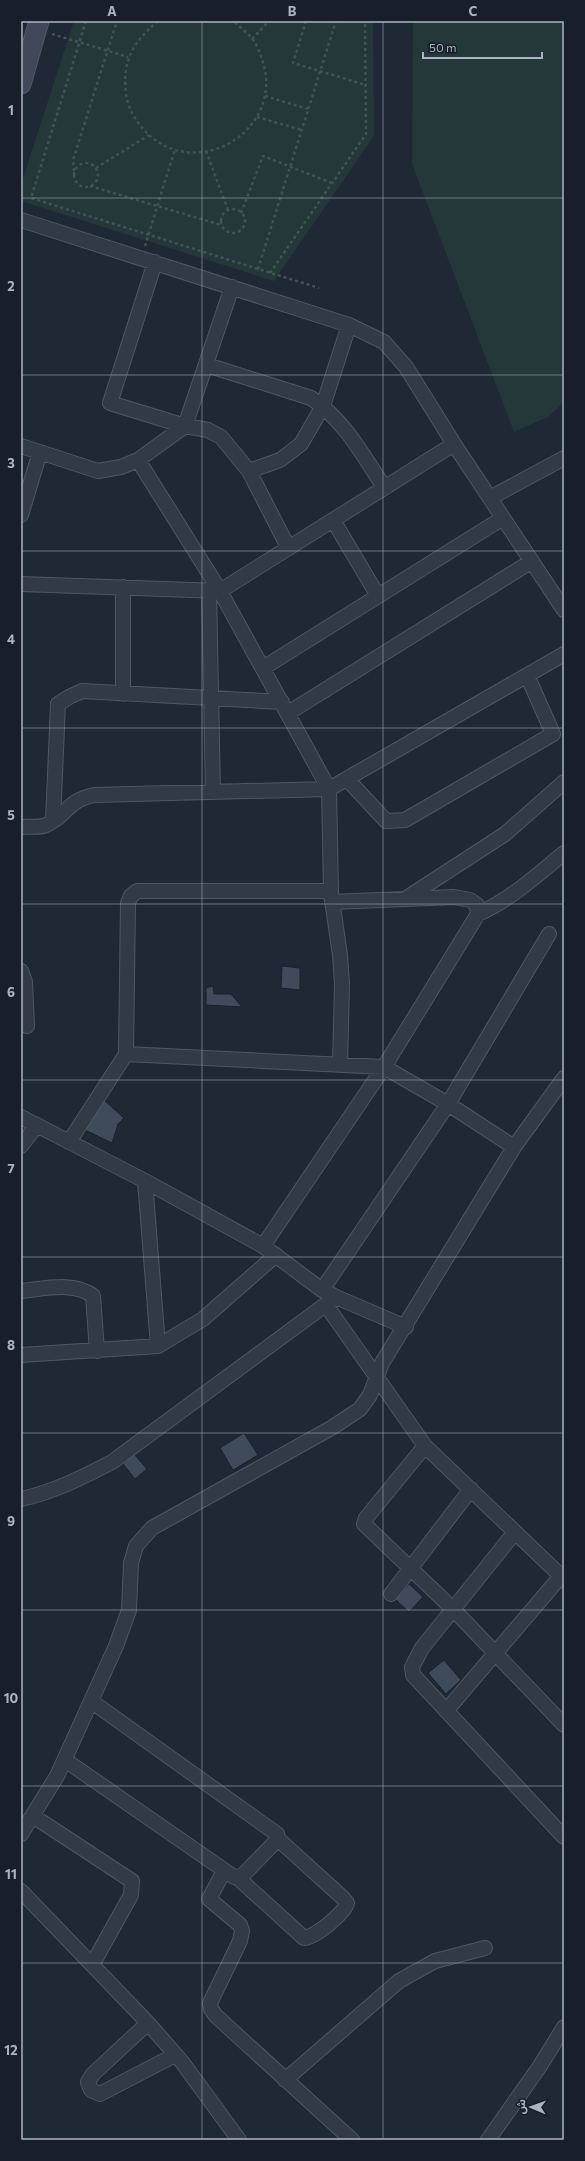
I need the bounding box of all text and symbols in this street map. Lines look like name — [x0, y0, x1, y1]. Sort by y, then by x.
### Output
text: A — [107, 3, 117, 19]
text: B — [288, 3, 297, 19]
text: C — [469, 3, 478, 19]
scale bar — [423, 34, 542, 60]
text: 50 m — [429, 40, 457, 54]
text: 1 — [8, 102, 14, 118]
text: 2 — [7, 278, 15, 294]
text: 3 — [7, 455, 15, 471]
text: 4 — [7, 631, 15, 647]
text: 5 — [7, 807, 15, 823]
text: 6 — [7, 984, 15, 1000]
text: 7 — [7, 1160, 15, 1176]
text: 8 — [7, 1337, 15, 1353]
text: 9 — [7, 1513, 15, 1529]
text: 10 — [4, 1690, 19, 1706]
text: 11 — [5, 1866, 17, 1882]
text: 12 — [4, 2042, 18, 2058]
north arrow — [511, 2087, 551, 2127]
text: ش — [514, 2099, 528, 2114]

